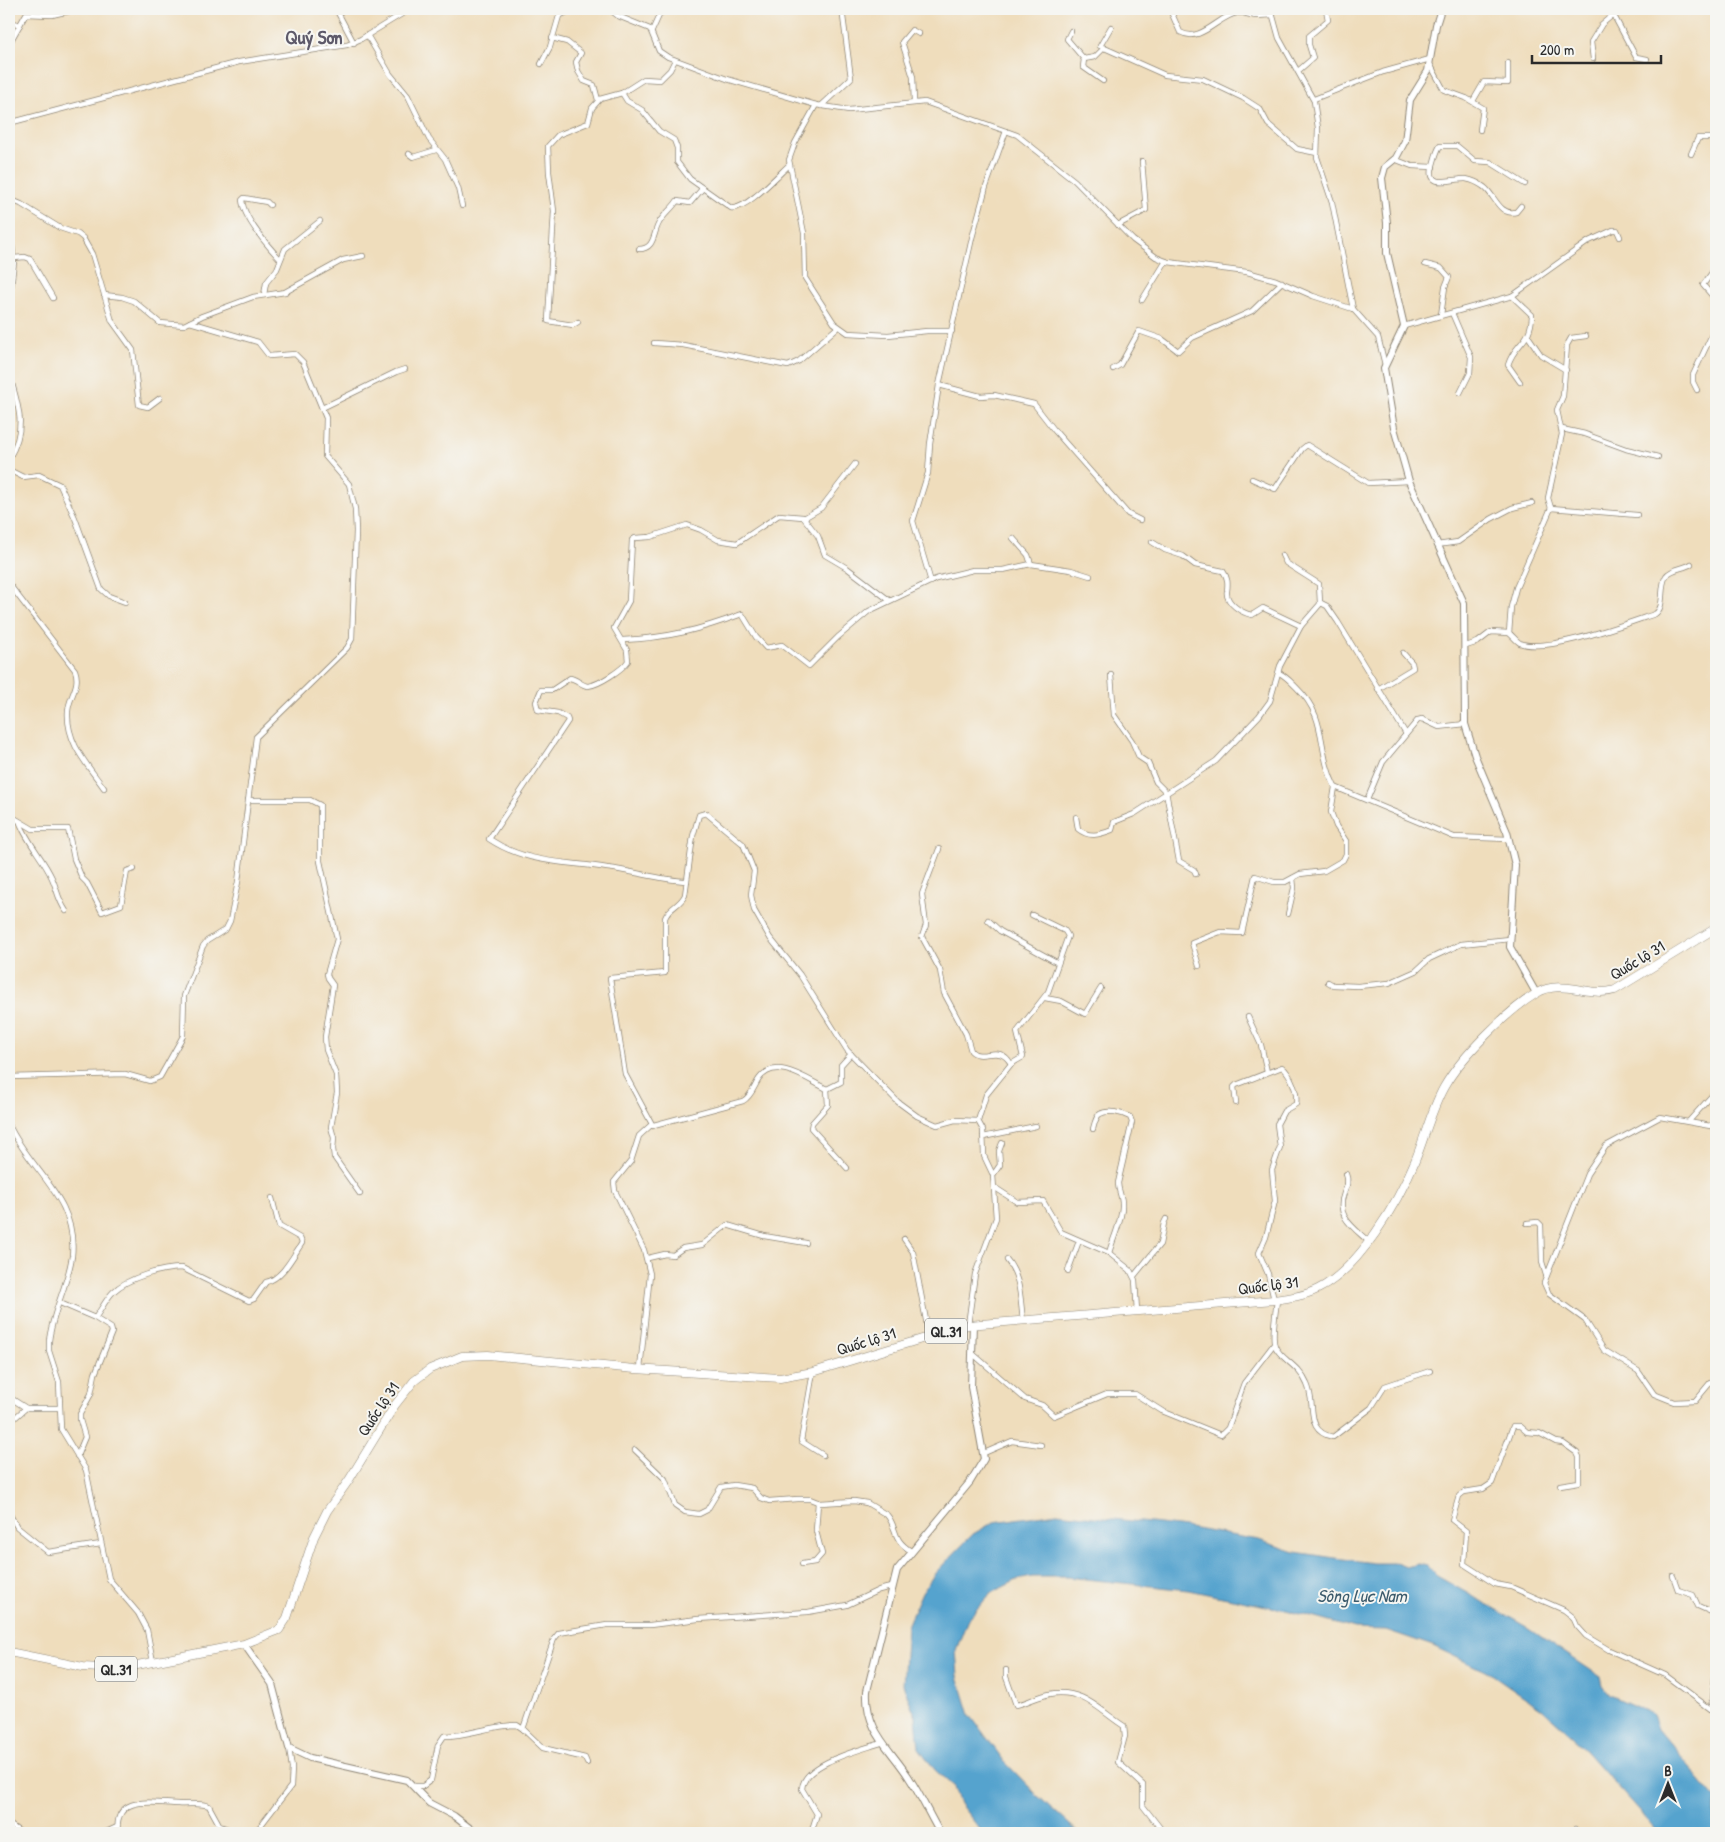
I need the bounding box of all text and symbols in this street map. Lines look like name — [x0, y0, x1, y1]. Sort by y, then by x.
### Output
district label: Quý Sơn — [285, 24, 343, 51]
scale bar — [1532, 32, 1661, 64]
text: 200 m — [1540, 39, 1574, 60]
street label: Quốc lộ 31 — [1605, 935, 1669, 985]
street label: Quốc lộ 31 — [1237, 1270, 1300, 1300]
road number: QL.31 — [925, 1318, 967, 1344]
street label: Quốc lộ 31 — [834, 1322, 898, 1360]
street label: Quốc lộ 31 — [352, 1378, 404, 1440]
water label: Sông Lục Nam — [1317, 1583, 1408, 1608]
road number: QL.31 — [95, 1656, 137, 1682]
north arrow — [1642, 1760, 1692, 1810]
text: B — [1664, 1761, 1672, 1780]

